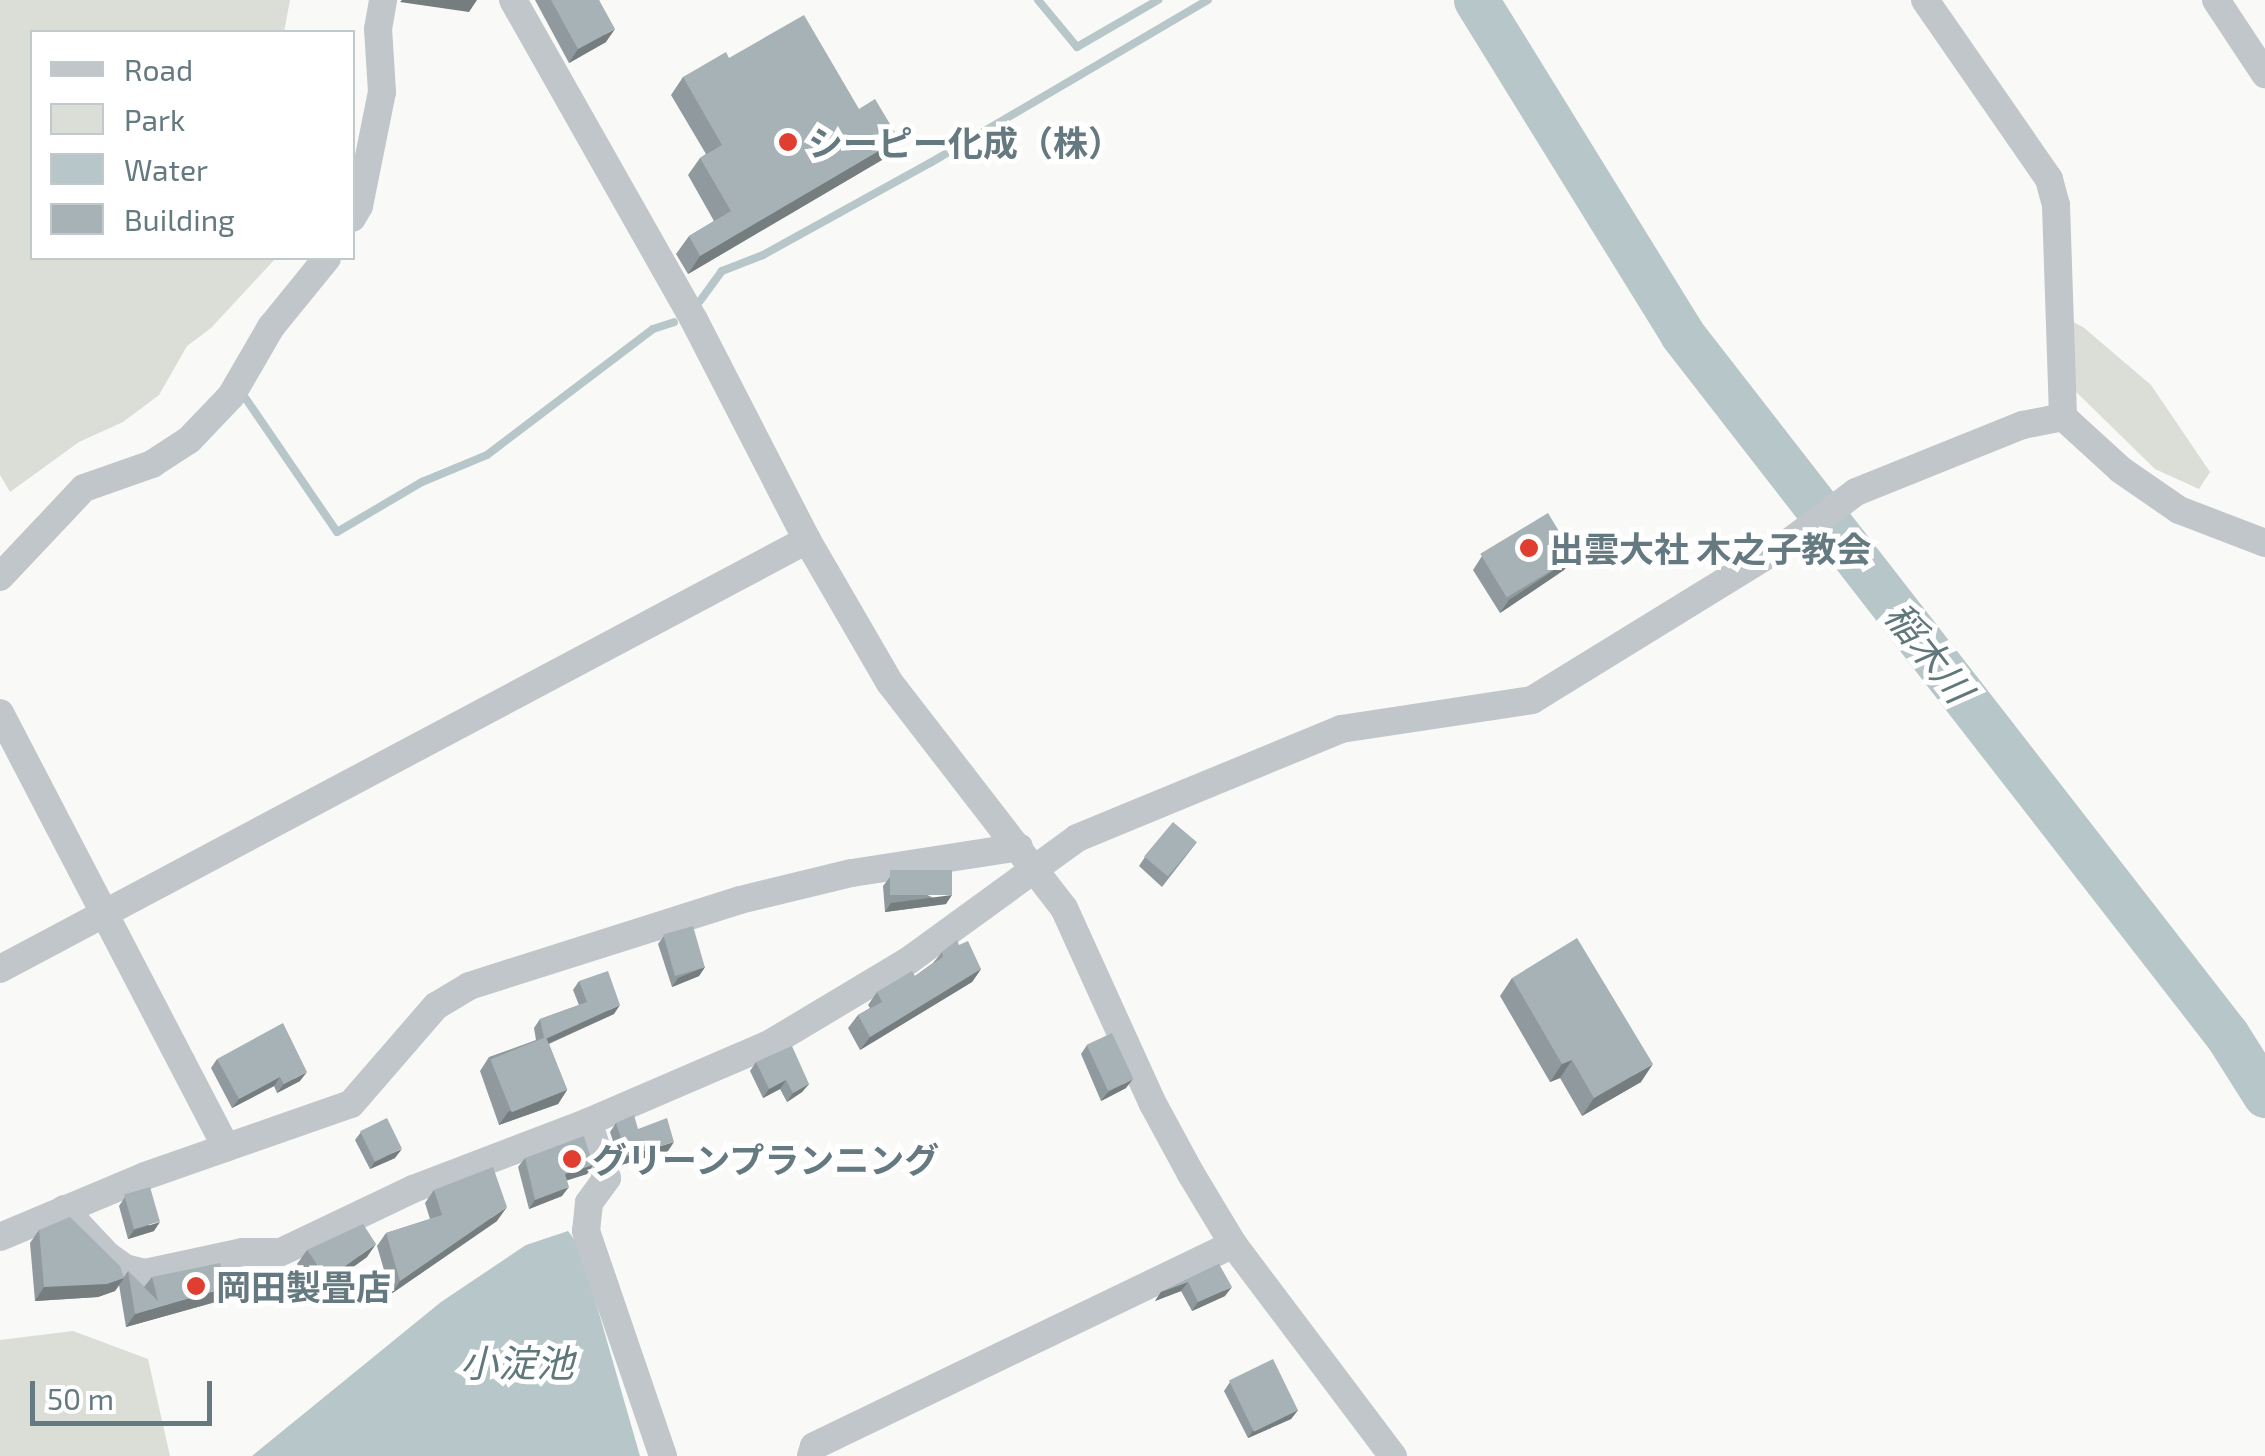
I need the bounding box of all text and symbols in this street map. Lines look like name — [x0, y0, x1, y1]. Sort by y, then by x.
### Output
legend — [30, 30, 355, 260]
text: Road — [124, 51, 193, 87]
text: Park — [124, 101, 185, 137]
place label: シーピー化成（株） — [808, 121, 1123, 163]
marker: シーピー化成（株） — [777, 131, 799, 153]
text: Water — [124, 151, 208, 187]
text: Building — [124, 201, 235, 237]
place label: 出雲大社 木之子教会 — [1549, 527, 1872, 569]
marker: 出雲大社 木之子教会 — [1518, 537, 1540, 559]
water label: 稲木川 — [1876, 593, 1982, 711]
place label: グリーンプランニング — [592, 1138, 942, 1180]
marker: グリーンプランニング — [561, 1148, 583, 1170]
place label: 岡田製畳店 — [216, 1265, 391, 1307]
marker: 岡田製畳店 — [185, 1275, 207, 1297]
water label: 小淀池 — [460, 1340, 574, 1386]
scale bar — [35, 1361, 218, 1423]
text: 50 m — [47, 1380, 114, 1416]

